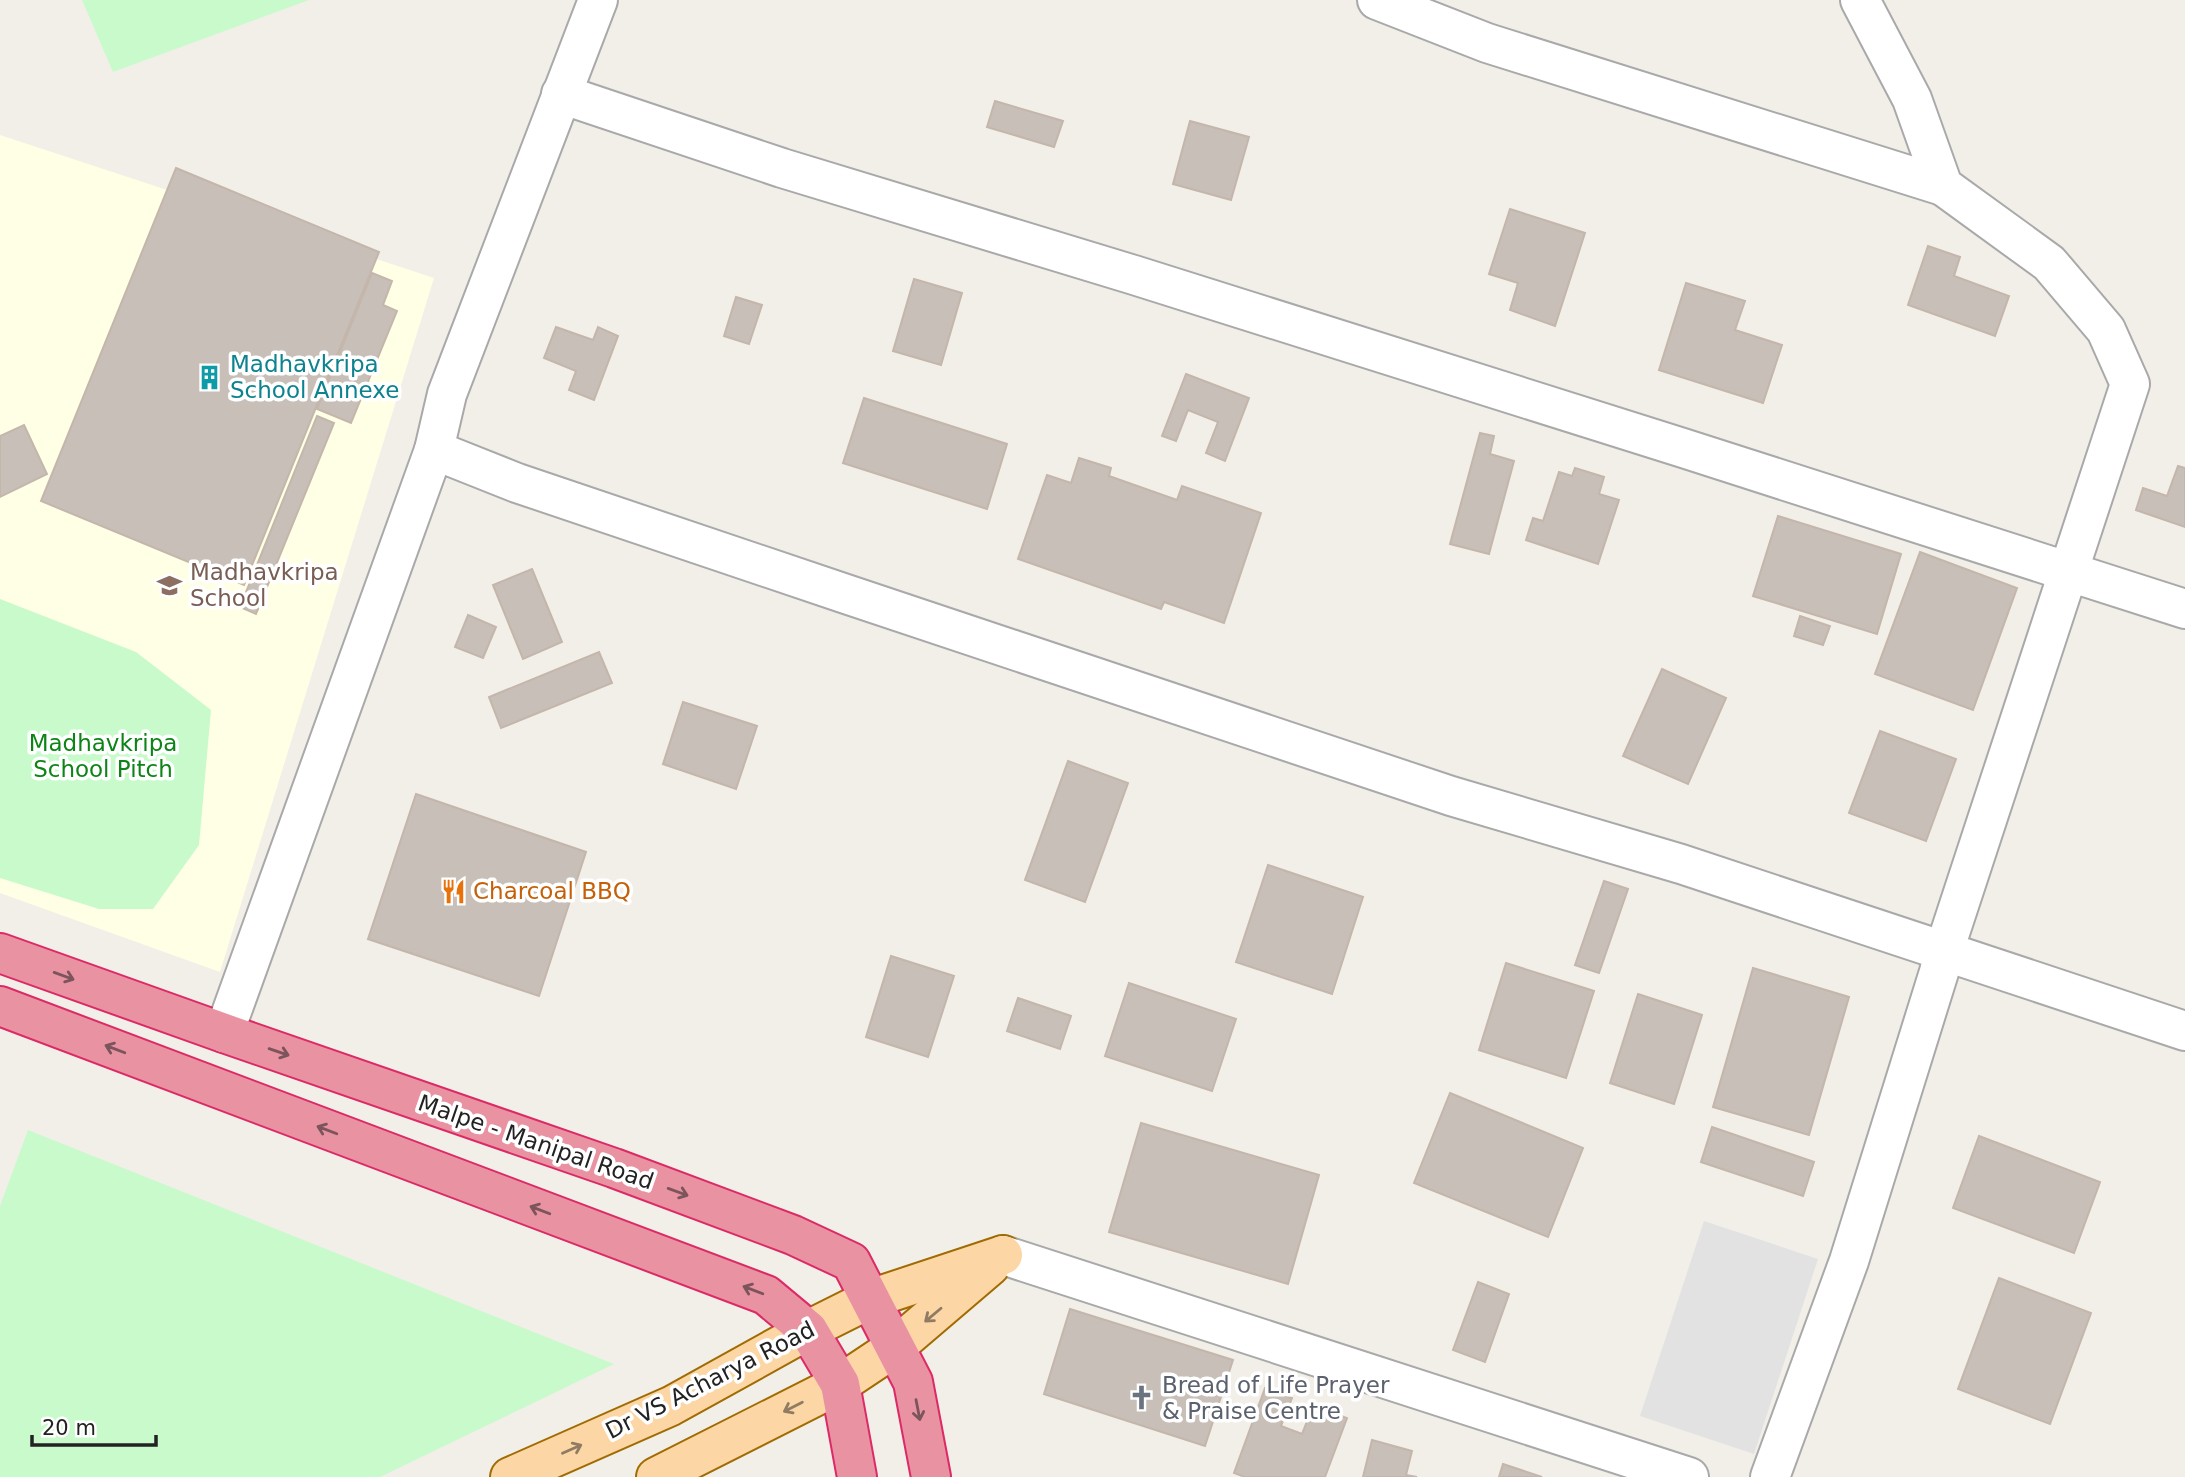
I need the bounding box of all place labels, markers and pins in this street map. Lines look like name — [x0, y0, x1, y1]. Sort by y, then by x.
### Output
place label: Madhavkripa School Annexe — [230, 351, 399, 403]
building icon: Madhavkripa School Annexe — [196, 363, 224, 391]
place label: Madhavkripa School — [190, 559, 339, 611]
school or university icon: Madhavkripa School — [156, 571, 184, 599]
restaurant icon: Charcoal BBQ — [439, 877, 467, 905]
place label: Charcoal BBQ — [473, 878, 631, 904]
place label: Bread of Life Prayer & Praise Centre — [1162, 1372, 1390, 1424]
church icon: Bread of Life Prayer & Praise Centre — [1128, 1384, 1156, 1412]

